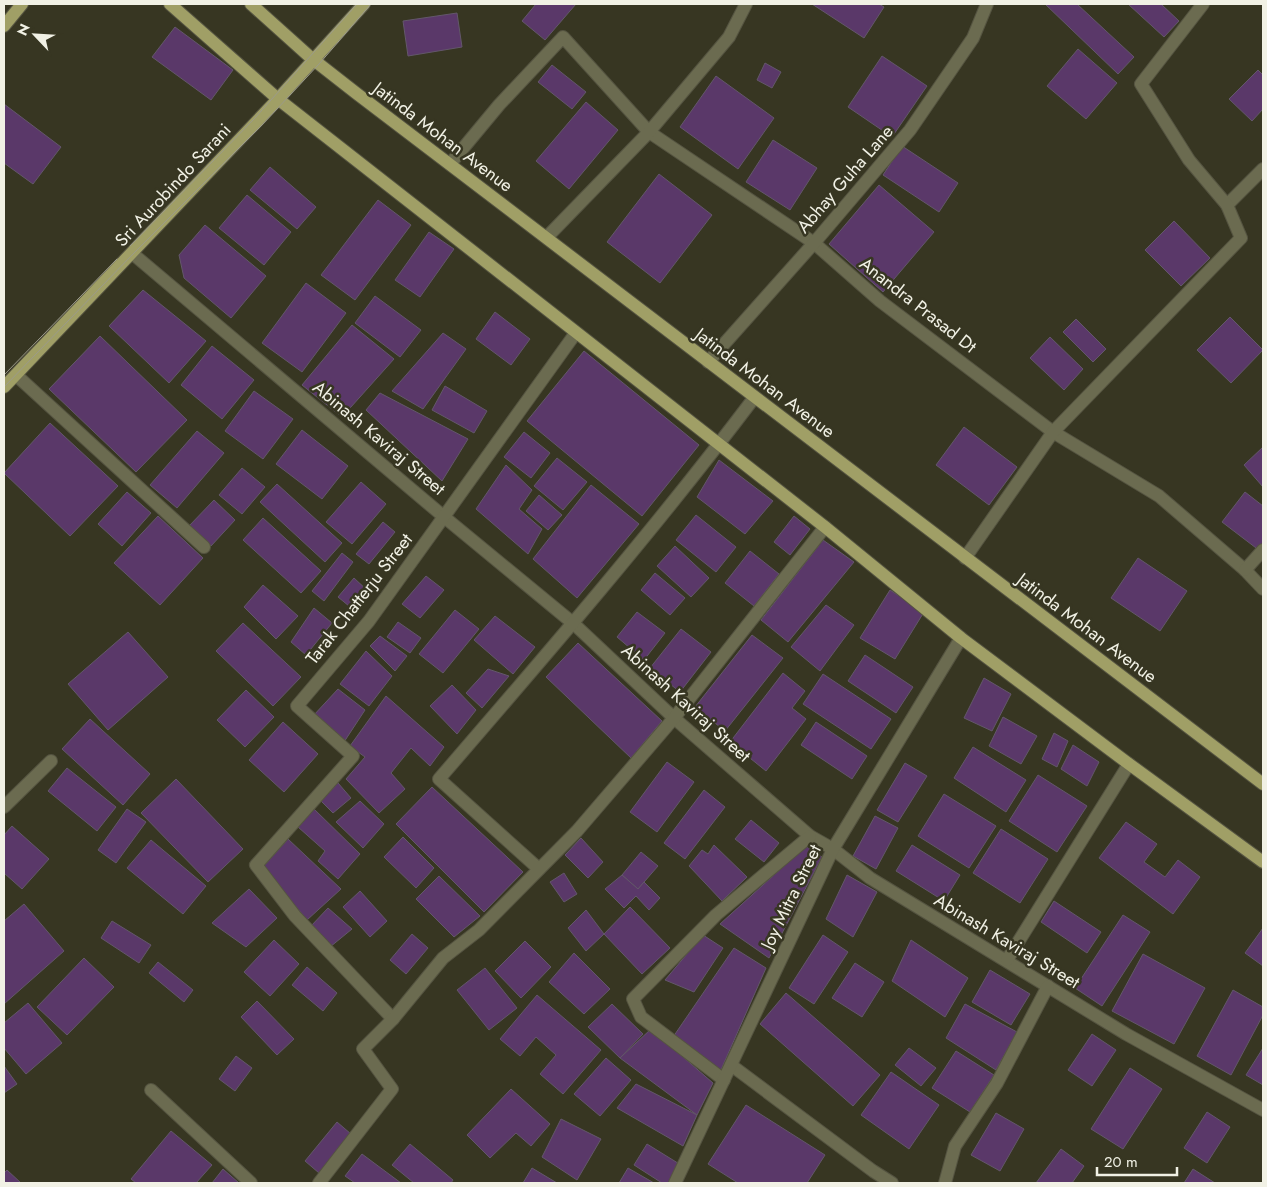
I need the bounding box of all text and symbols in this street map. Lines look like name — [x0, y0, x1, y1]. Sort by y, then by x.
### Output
north arrow — [10, 10, 60, 60]
text: N — [12, 20, 35, 39]
street label: Jatinda Mohan Avenue — [366, 75, 518, 198]
street label: Sri Aurobindo Sarani — [109, 118, 237, 252]
street label: Abhay Guha Lane — [791, 119, 899, 239]
street label: Anandra Prasad Dt — [854, 251, 983, 359]
street label: Jatinda Mohan Avenue — [688, 321, 840, 444]
street label: Abinash Kaviraj Street — [307, 375, 451, 502]
street label: Tarak Chatterju Street — [299, 527, 419, 670]
street label: Jatinda Mohan Avenue — [1010, 566, 1162, 689]
street label: Abinash Kaviraj Street — [616, 638, 757, 769]
street label: Joy Mitra Street — [753, 839, 828, 956]
street label: Abinash Kaviraj Street — [929, 887, 1085, 995]
scale bar — [1097, 1144, 1177, 1176]
text: 20 m — [1104, 1151, 1138, 1173]

